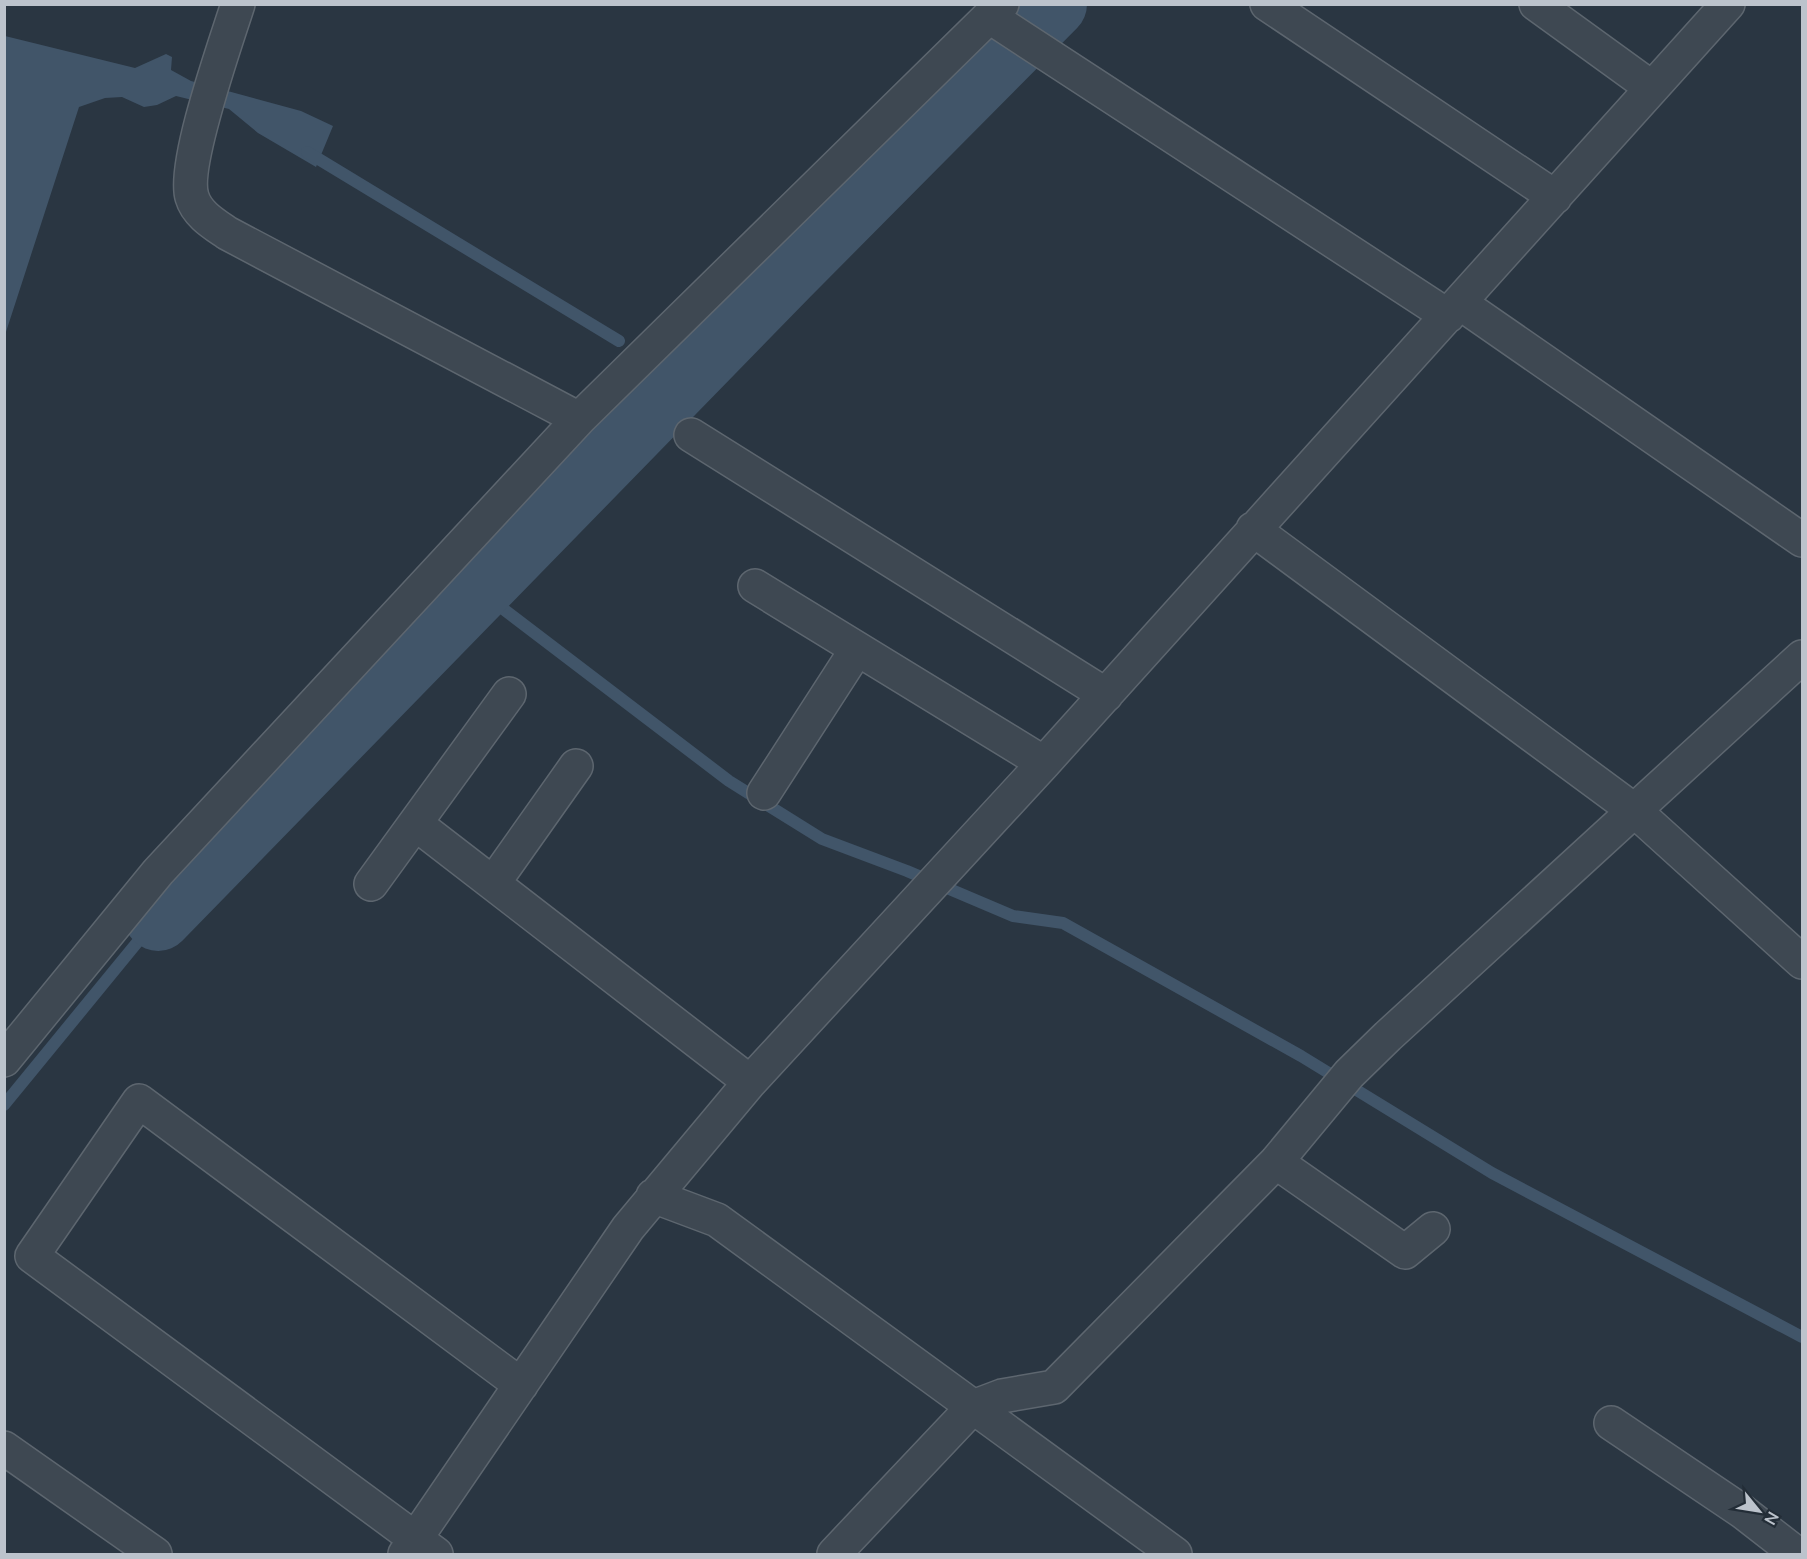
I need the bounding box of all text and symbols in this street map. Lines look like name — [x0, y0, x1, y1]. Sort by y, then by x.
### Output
north arrow — [1729, 1481, 1789, 1541]
text: N — [1760, 1508, 1784, 1529]

